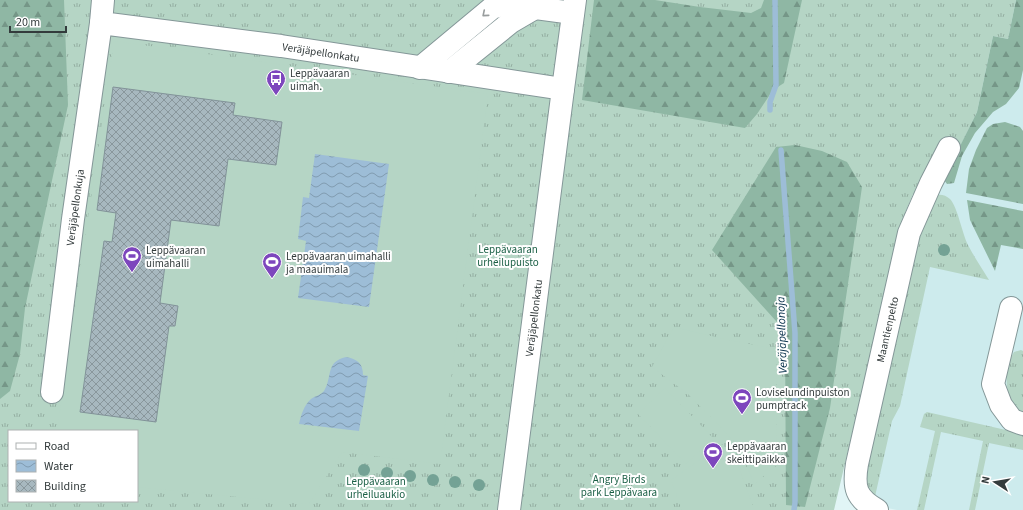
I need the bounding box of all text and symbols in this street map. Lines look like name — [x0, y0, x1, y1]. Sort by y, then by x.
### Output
scale bar — [10, 8, 66, 34]
one-way arrow — [482, 9, 490, 16]
text: 20 m — [16, 14, 40, 31]
street label: Veräjäpellonkatu — [281, 39, 361, 65]
place label: Leppävaaran uimah. — [290, 66, 349, 94]
bus stop icon: Leppävaaran uimah. — [265, 68, 287, 96]
street label: Veräjäpellonkuja — [62, 168, 88, 247]
park label: Leppävaaran urheilupuisto — [477, 242, 539, 270]
place label: Leppävaaran uimahalli — [146, 243, 205, 271]
sports icon: Leppävaaran uimahalli — [121, 245, 143, 273]
place label: Leppävaaran uimahalli ja maauimala — [285, 249, 391, 277]
sports icon: Leppävaaran uimahalli ja maauimala — [261, 251, 283, 279]
street label: Veräjäpellonkatu — [522, 278, 546, 358]
street label: Maantienpelto — [873, 295, 902, 364]
water label: Veräjäpellonoja — [772, 296, 792, 374]
place label: Loviselundinpuiston pumptrack — [756, 385, 849, 413]
sports icon: Loviselundinpuiston pumptrack — [731, 387, 753, 415]
legend — [8, 430, 138, 502]
text: Road — [44, 438, 70, 455]
place label: Leppävaaran skeittipaikka — [727, 439, 786, 467]
sports icon: Leppävaaran skeittipaikka — [702, 441, 724, 469]
text: Water — [44, 458, 74, 475]
north arrow — [975, 462, 1015, 502]
park label: Angry Birds park Leppävaara — [581, 472, 657, 500]
park label: Leppävaaran urheiluaukio — [346, 474, 406, 502]
text: N — [978, 475, 994, 485]
text: Building — [44, 478, 86, 495]

